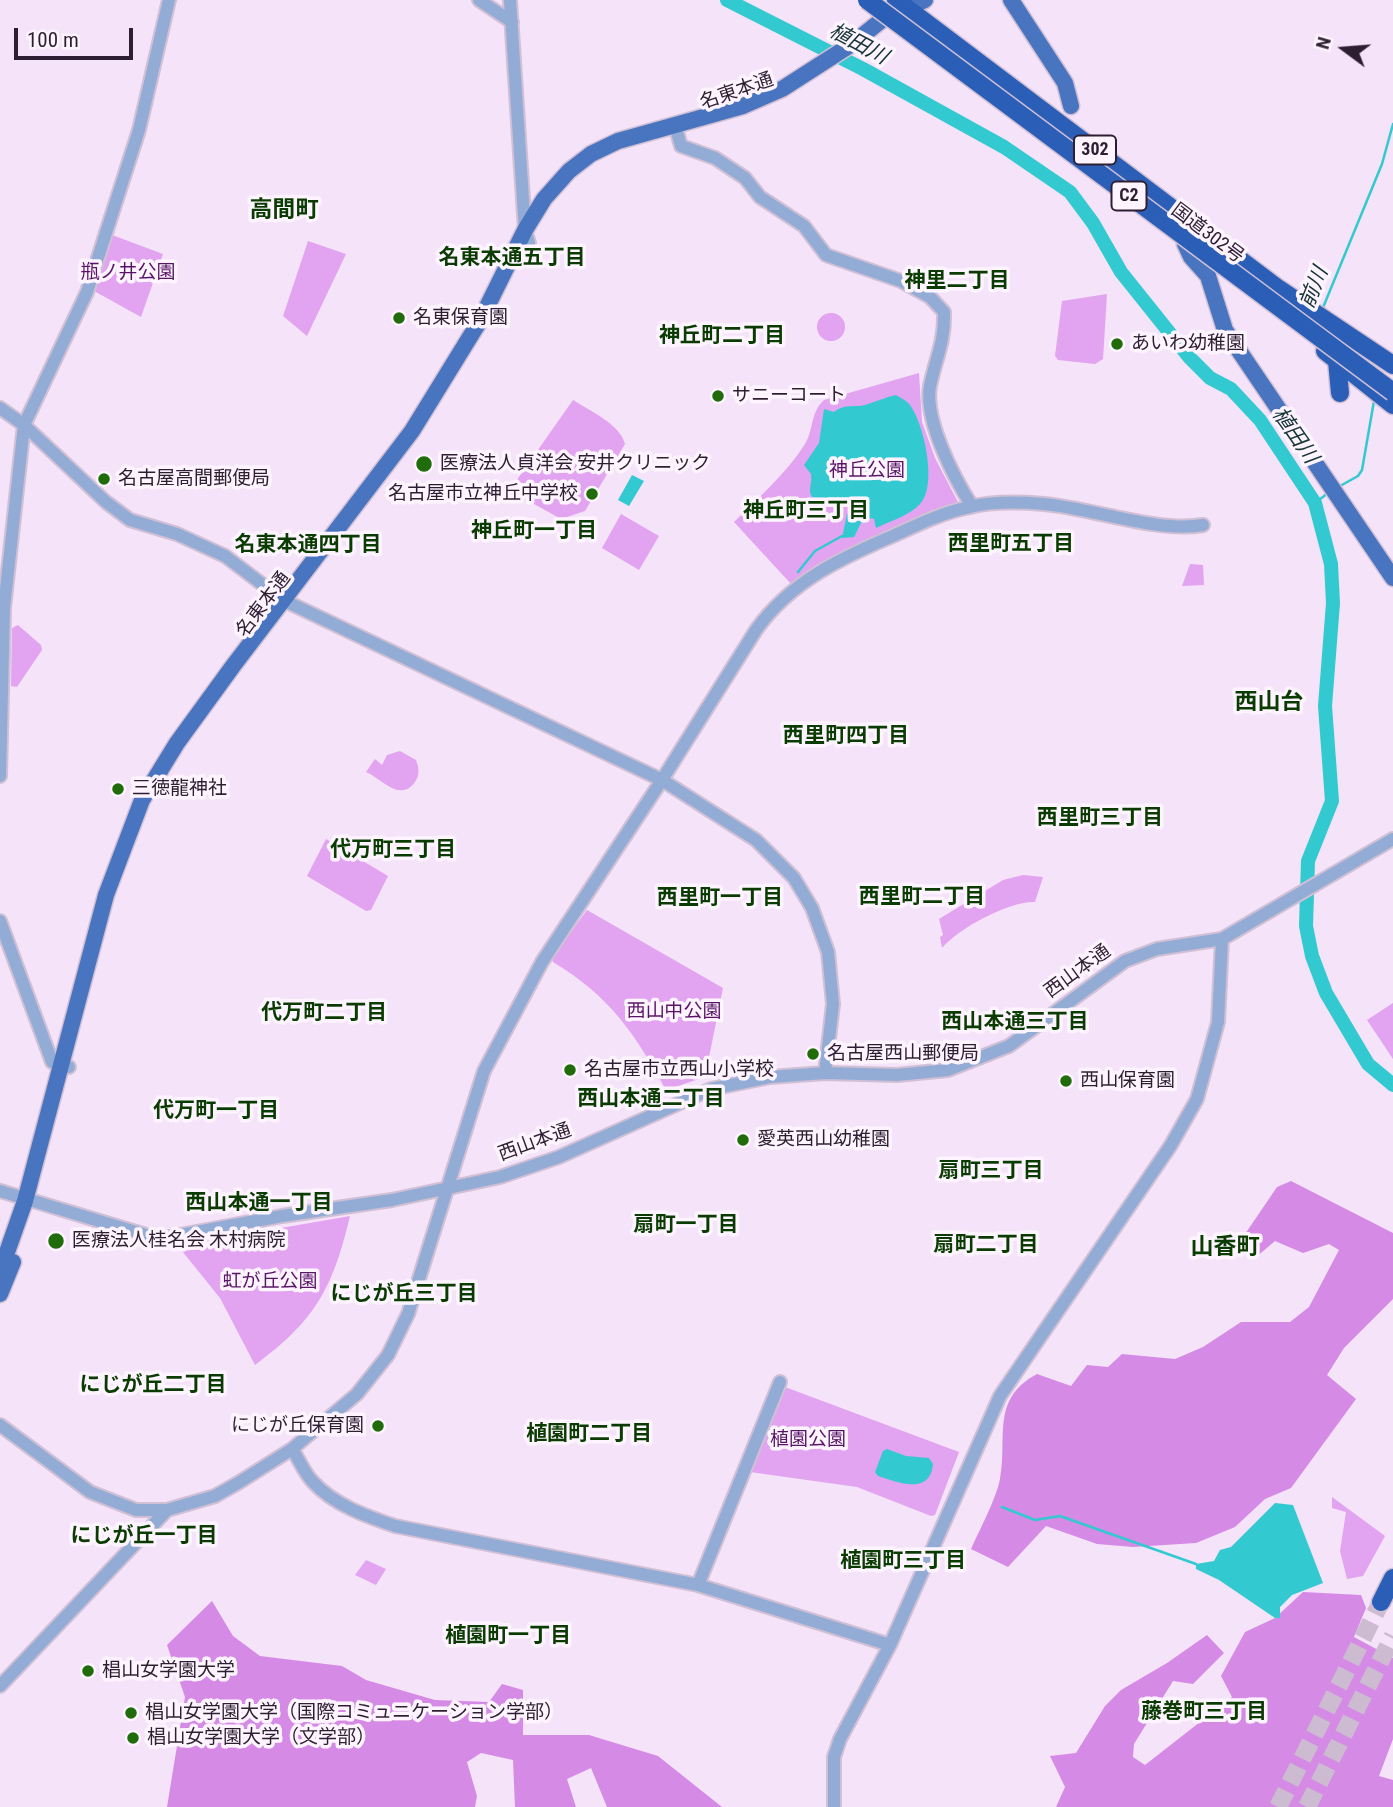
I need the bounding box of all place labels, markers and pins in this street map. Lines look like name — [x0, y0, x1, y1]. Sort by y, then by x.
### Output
place label: 名東保育園 — [413, 307, 508, 329]
marker: 名東保育園 — [391, 310, 407, 326]
place label: あいわ幼稚園 — [1131, 333, 1245, 355]
marker: あいわ幼稚園 — [1109, 336, 1125, 352]
place label: サニーコート — [732, 385, 846, 407]
marker: サニーコート — [710, 388, 726, 404]
place label: 医療法人貞洋会 安井クリニック — [440, 453, 710, 475]
marker: 医療法人貞洋会 安井クリニック — [414, 454, 434, 474]
place label: 名古屋高間郵便局 — [118, 468, 270, 490]
marker: 名古屋高間郵便局 — [96, 471, 112, 487]
place label: 名古屋市立神丘中学校 — [388, 483, 578, 505]
marker: 名古屋市立神丘中学校 — [584, 486, 600, 502]
place label: 三徳龍神社 — [132, 778, 227, 800]
marker: 三徳龍神社 — [110, 781, 126, 797]
place label: 名古屋西山郵便局 — [827, 1043, 979, 1065]
marker: 名古屋西山郵便局 — [805, 1046, 821, 1062]
place label: 名古屋市立西山小学校 — [584, 1059, 774, 1081]
marker: 名古屋市立西山小学校 — [562, 1062, 578, 1078]
place label: 西山保育園 — [1080, 1070, 1175, 1092]
marker: 西山保育園 — [1058, 1073, 1074, 1089]
place label: 愛英西山幼稚園 — [757, 1129, 890, 1151]
marker: 愛英西山幼稚園 — [735, 1132, 751, 1148]
place label: 医療法人桂名会 木村病院 — [72, 1230, 285, 1252]
marker: 医療法人桂名会 木村病院 — [46, 1231, 66, 1251]
place label: にじが丘保育園 — [231, 1415, 364, 1437]
marker: にじが丘保育園 — [370, 1418, 386, 1434]
place label: 椙山女学園大学 — [102, 1660, 235, 1682]
marker: 椙山女学園大学 — [80, 1663, 96, 1679]
place label: 椙山女学園大学（国際コミュニケーション学部） — [145, 1702, 563, 1724]
marker: 椙山女学園大学（国際コミュニケーション学部） — [123, 1705, 139, 1721]
place label: 椙山女学園大学（文学部） — [147, 1727, 375, 1749]
marker: 椙山女学園大学（文学部） — [125, 1730, 141, 1746]

